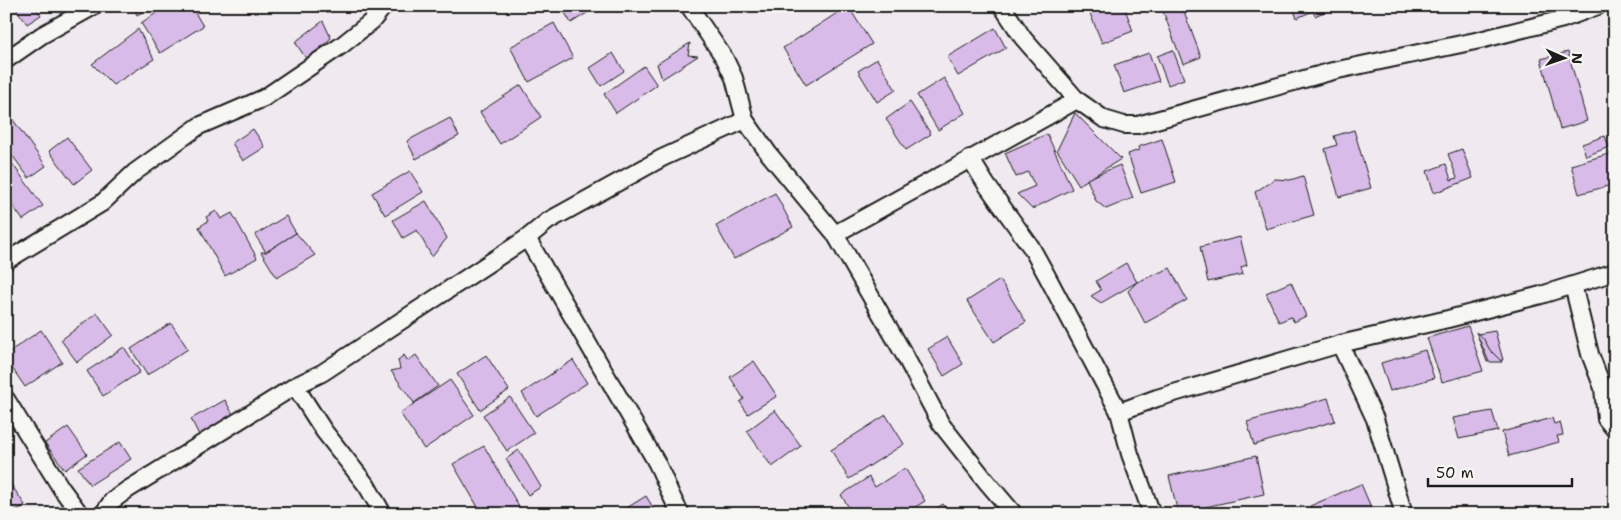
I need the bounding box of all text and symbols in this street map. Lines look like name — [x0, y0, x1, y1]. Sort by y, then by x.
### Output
north arrow — [1538, 32, 1588, 82]
text: N — [1568, 53, 1586, 64]
scale bar — [1428, 455, 1572, 487]
text: 50 m — [1436, 463, 1474, 483]

